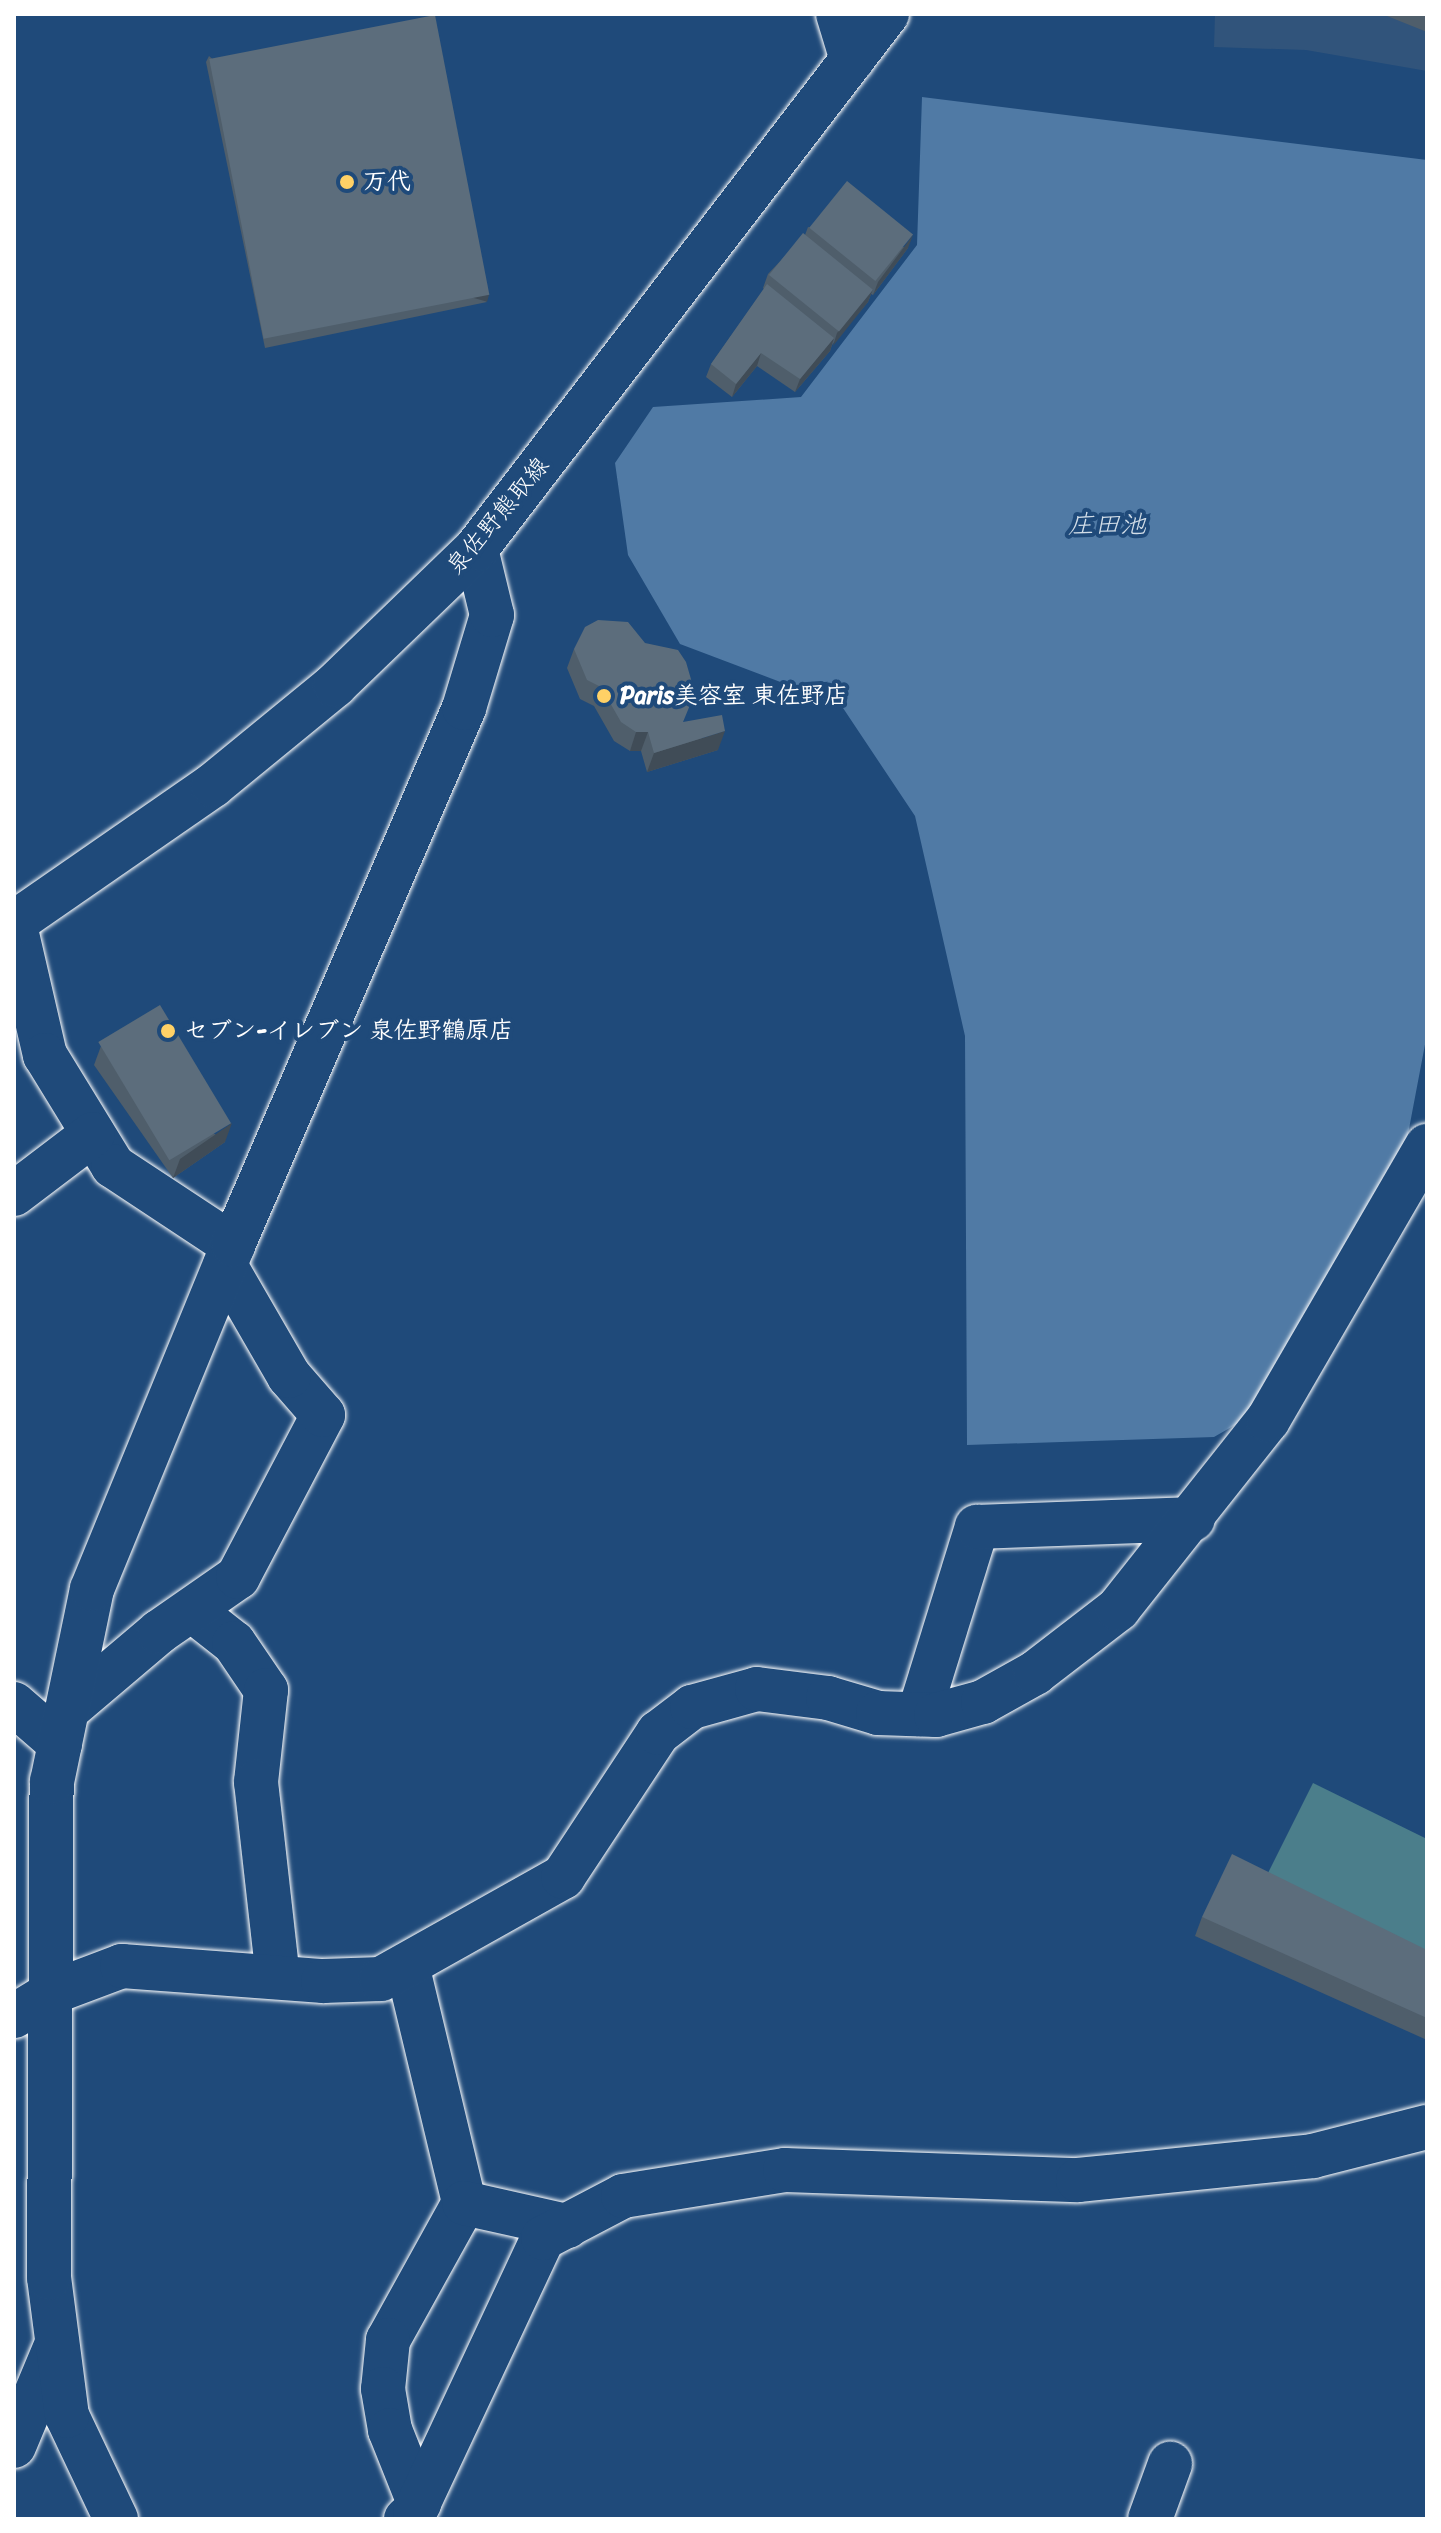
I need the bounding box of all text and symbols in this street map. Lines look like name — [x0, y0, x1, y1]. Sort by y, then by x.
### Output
place label: 万代 — [363, 168, 411, 196]
marker: 万代 — [338, 173, 356, 191]
street label: 泉佐野熊取線 — [441, 452, 555, 580]
water label: 庄田池 — [1068, 509, 1146, 541]
place label: Paris美容室 東佐野店 — [620, 682, 848, 710]
marker: Paris美容室 東佐野店 — [595, 687, 613, 705]
place label: セブン-イレブン 泉佐野鶴原店 — [184, 1017, 513, 1045]
marker: セブン-イレブン 泉佐野鶴原店 — [159, 1022, 177, 1040]

